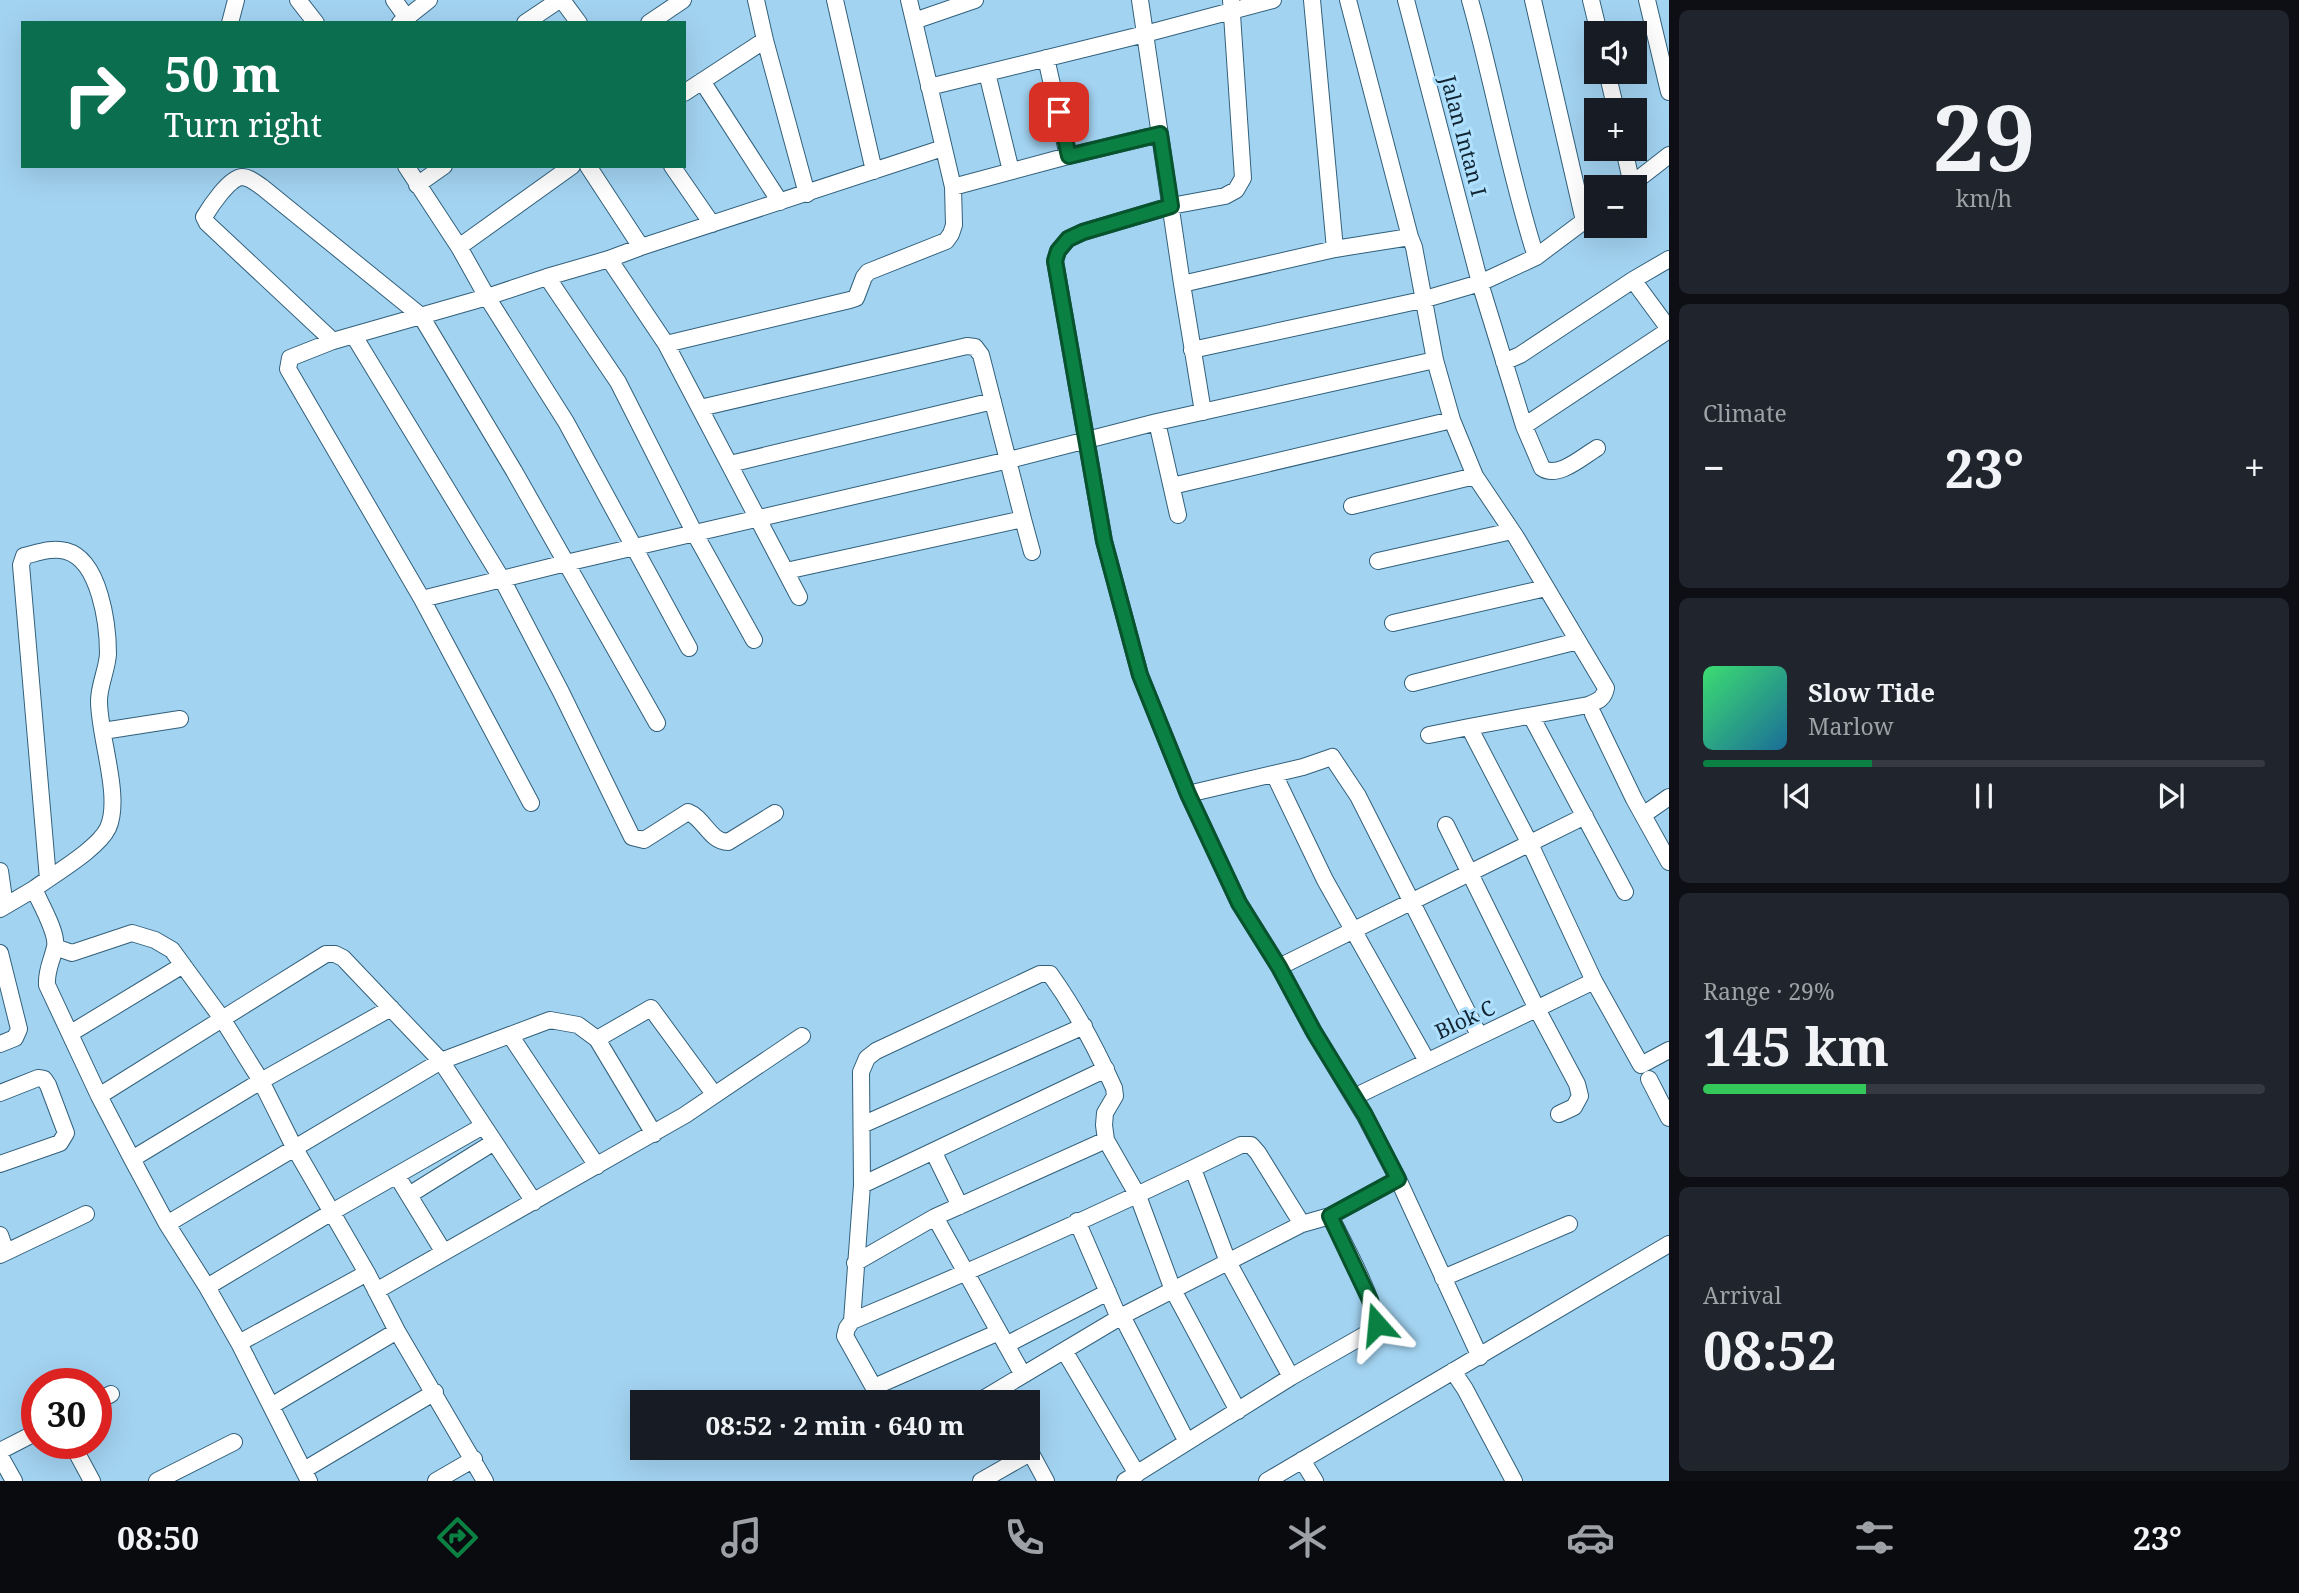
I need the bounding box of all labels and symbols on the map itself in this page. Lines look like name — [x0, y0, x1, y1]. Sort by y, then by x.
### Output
street label: Jalan Intan I — [1434, 71, 1494, 199]
pin — [1029, 82, 1089, 142]
street label: Blok C — [1430, 993, 1499, 1045]
position arrow — [1340, 1287, 1414, 1361]
speed limit sign: 30 — [21, 1368, 112, 1459]

